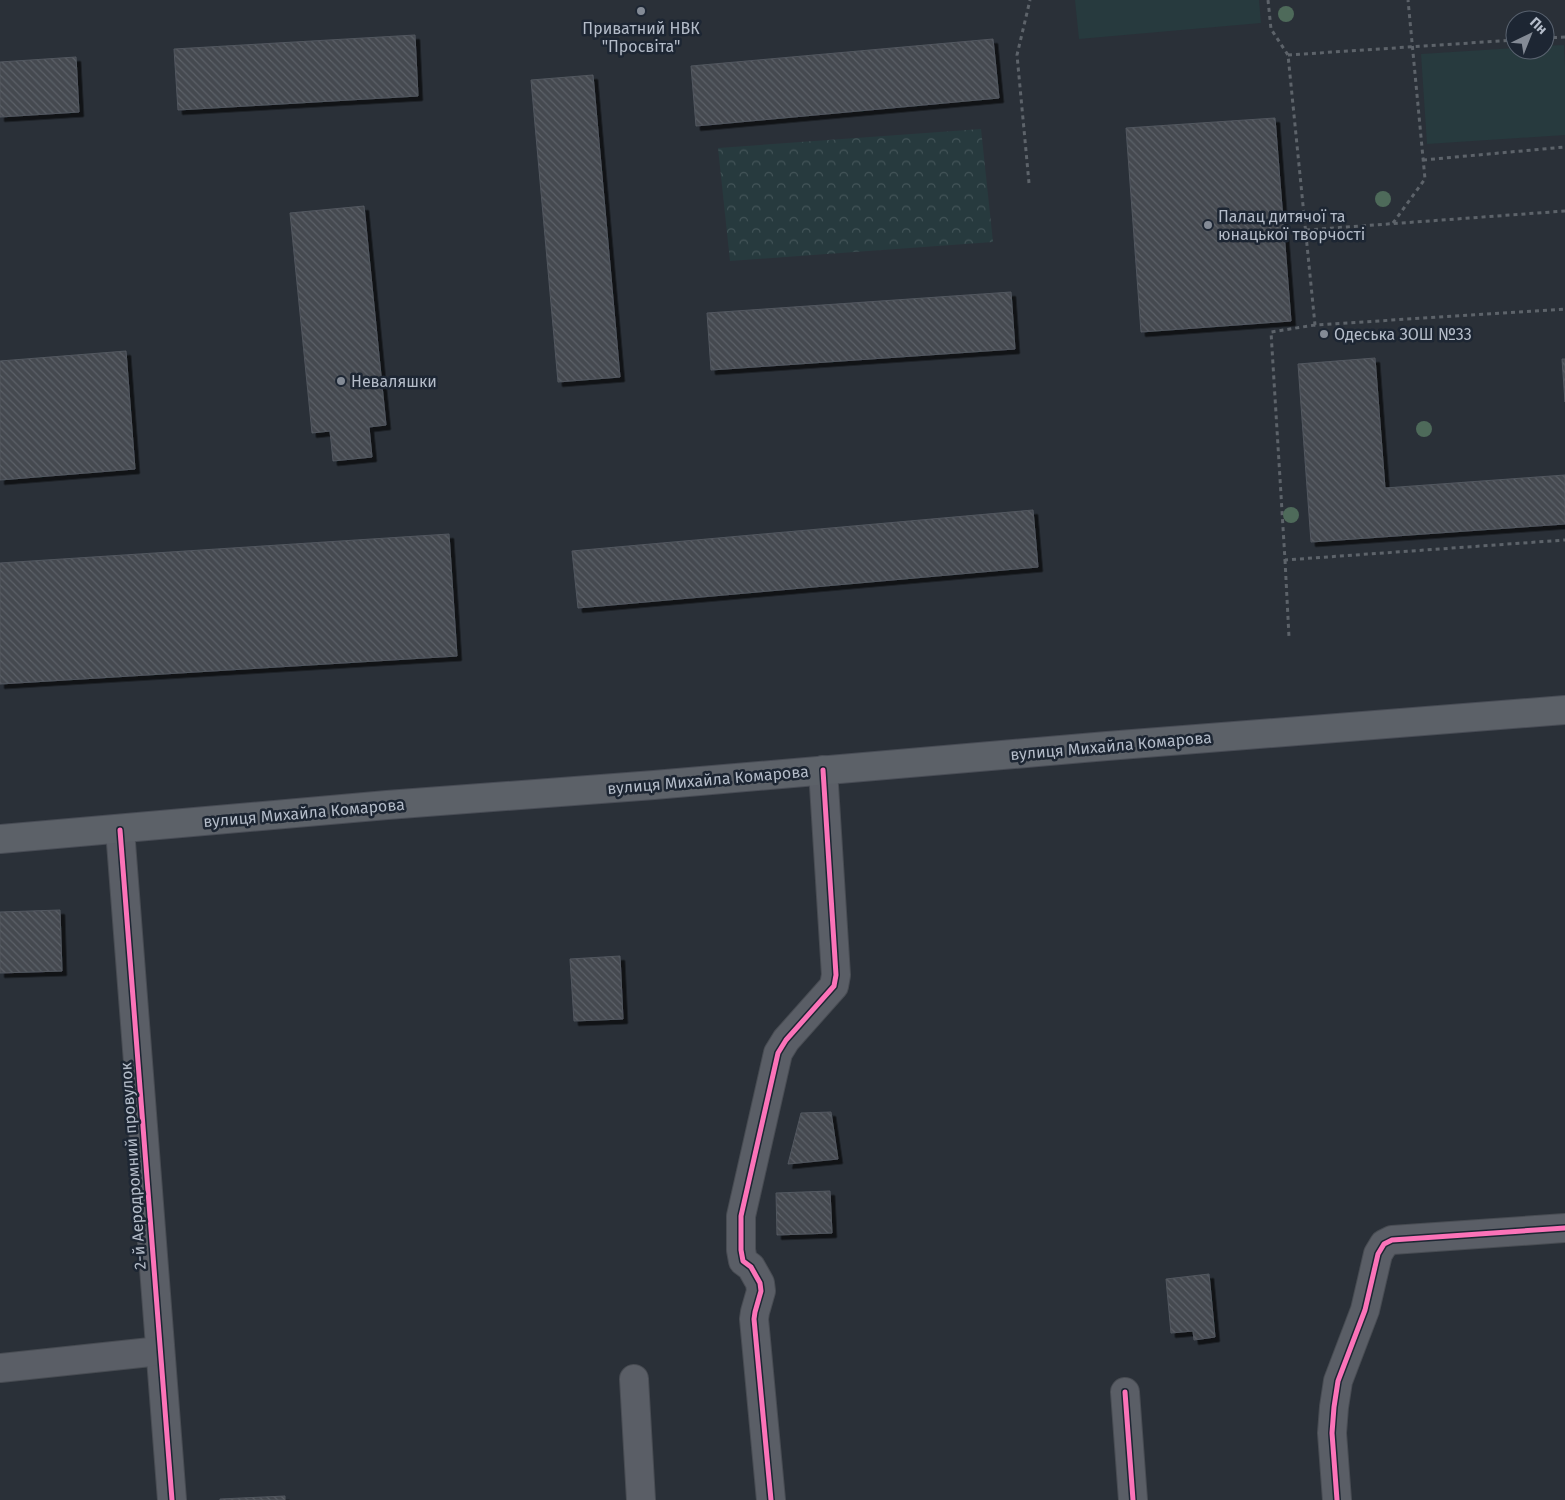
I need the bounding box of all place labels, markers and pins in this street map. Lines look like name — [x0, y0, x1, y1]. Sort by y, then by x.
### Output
marker: Приватний НВК "Просвіта" — [635, 5, 647, 17]
place label: Приватний НВК "Просвіта" — [582, 19, 700, 56]
place label: Палац дитячої та юнацької творчості — [1218, 207, 1365, 244]
marker: Палац дитячої та юнацької творчості — [1202, 219, 1214, 231]
place label: Одеська ЗОШ №33 — [1334, 325, 1472, 344]
marker: Одеська ЗОШ №33 — [1318, 328, 1330, 340]
place label: Неваляшки — [351, 372, 437, 391]
marker: Неваляшки — [335, 375, 347, 387]

